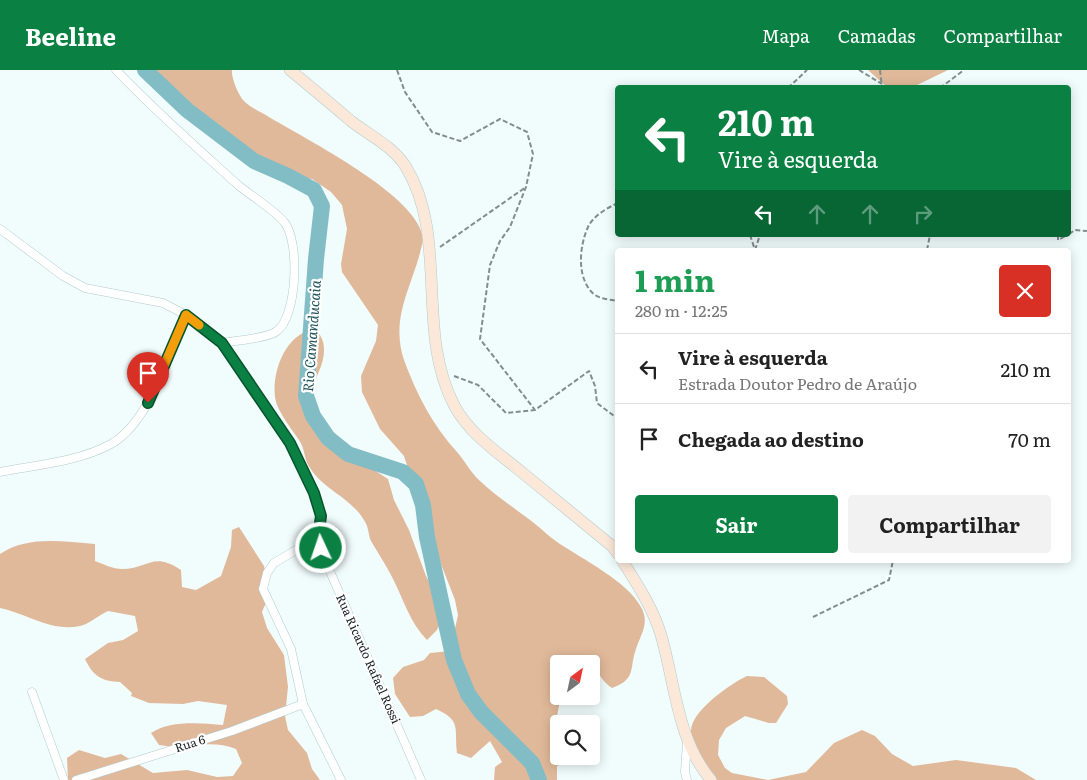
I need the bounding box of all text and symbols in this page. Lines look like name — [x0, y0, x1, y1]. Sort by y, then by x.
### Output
text: Beeline — [25, 18, 116, 53]
text: Mapa — [762, 22, 810, 49]
text: Camadas — [838, 22, 915, 49]
text: Compartilhar — [943, 22, 1062, 49]
text: 210 m — [718, 95, 815, 147]
icon: left — [635, 105, 700, 170]
text: Vire à esquerda — [718, 142, 878, 175]
icon: left — [750, 200, 778, 228]
icon: ahead — [803, 200, 831, 228]
icon: ahead — [856, 200, 884, 228]
icon: right — [909, 200, 937, 228]
text: 1 min — [635, 257, 715, 301]
button: close — [999, 265, 1051, 317]
water label: Rio Camanducaia — [297, 279, 325, 392]
text: 280 m · 12:25 — [635, 298, 728, 322]
text: Vire à esquerda — [678, 343, 828, 371]
pin — [127, 352, 169, 403]
icon: left — [635, 355, 663, 383]
text: 210 m — [1000, 355, 1051, 383]
icon: arrive — [134, 359, 162, 387]
text: Estrada Doutor Pedro de Araújo — [678, 371, 917, 395]
icon: arrive — [635, 425, 663, 453]
text: Chegada ao destino — [678, 425, 864, 453]
text: 70 m — [1008, 425, 1051, 453]
button: Sair — [635, 495, 838, 553]
button: Compartilhar — [848, 495, 1051, 553]
position arrow — [294, 521, 346, 573]
street label: Rua Ricardo Rafael Rossi — [332, 591, 406, 726]
north arrow — [550, 655, 600, 705]
map controls — [550, 655, 600, 765]
button: search — [550, 715, 600, 765]
street label: Rua 6 — [172, 730, 208, 756]

